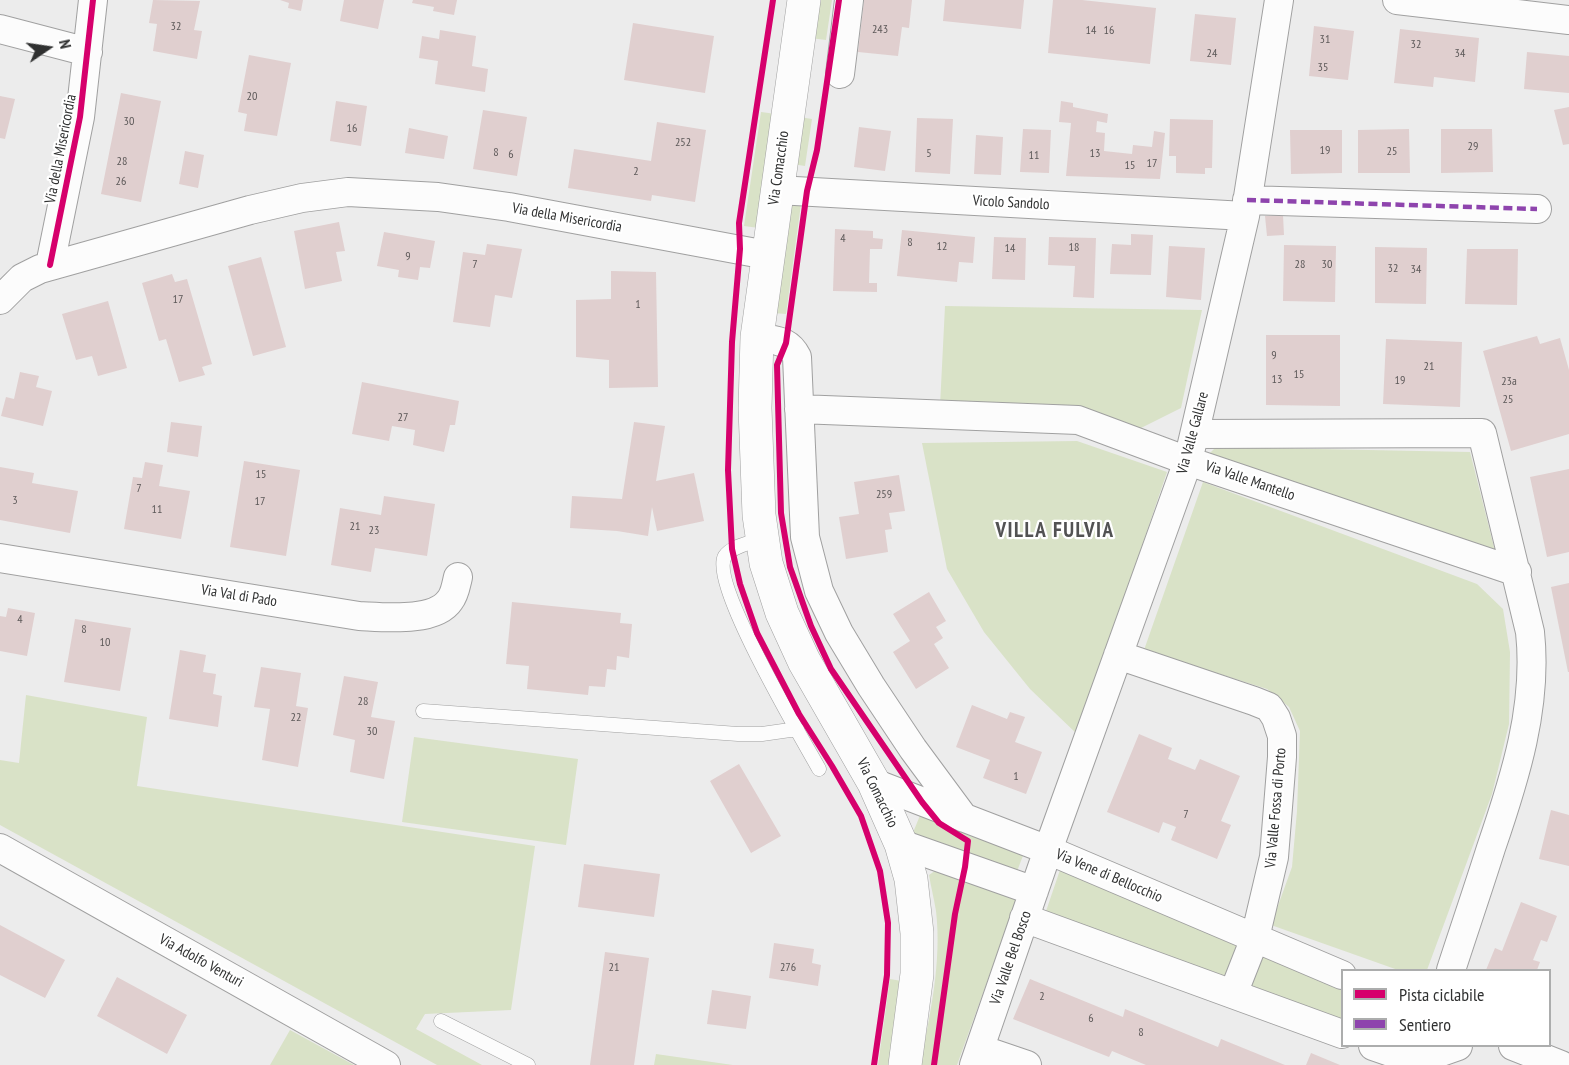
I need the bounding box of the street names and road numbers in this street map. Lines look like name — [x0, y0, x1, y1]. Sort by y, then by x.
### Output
street label: Via della Misericordia — [42, 93, 80, 205]
street label: Via Comacchio — [765, 130, 793, 206]
street label: Vicolo Sandolo — [972, 192, 1050, 214]
street label: Via della Misericordia — [511, 199, 623, 237]
street label: Via Valle Gallare — [1173, 390, 1213, 476]
street label: Via Valle Mantello — [1203, 457, 1297, 505]
street label: Via Val di Pado — [200, 581, 278, 611]
street label: Via Valle Fossa di Porto — [1262, 747, 1290, 869]
street label: Via Comacchio — [853, 755, 901, 831]
street label: Via Vene di Bellocchio — [1053, 845, 1165, 907]
street label: Via Valle Bel Bosco — [987, 909, 1035, 1007]
street label: Via Adolfo Venturi — [156, 931, 246, 991]

